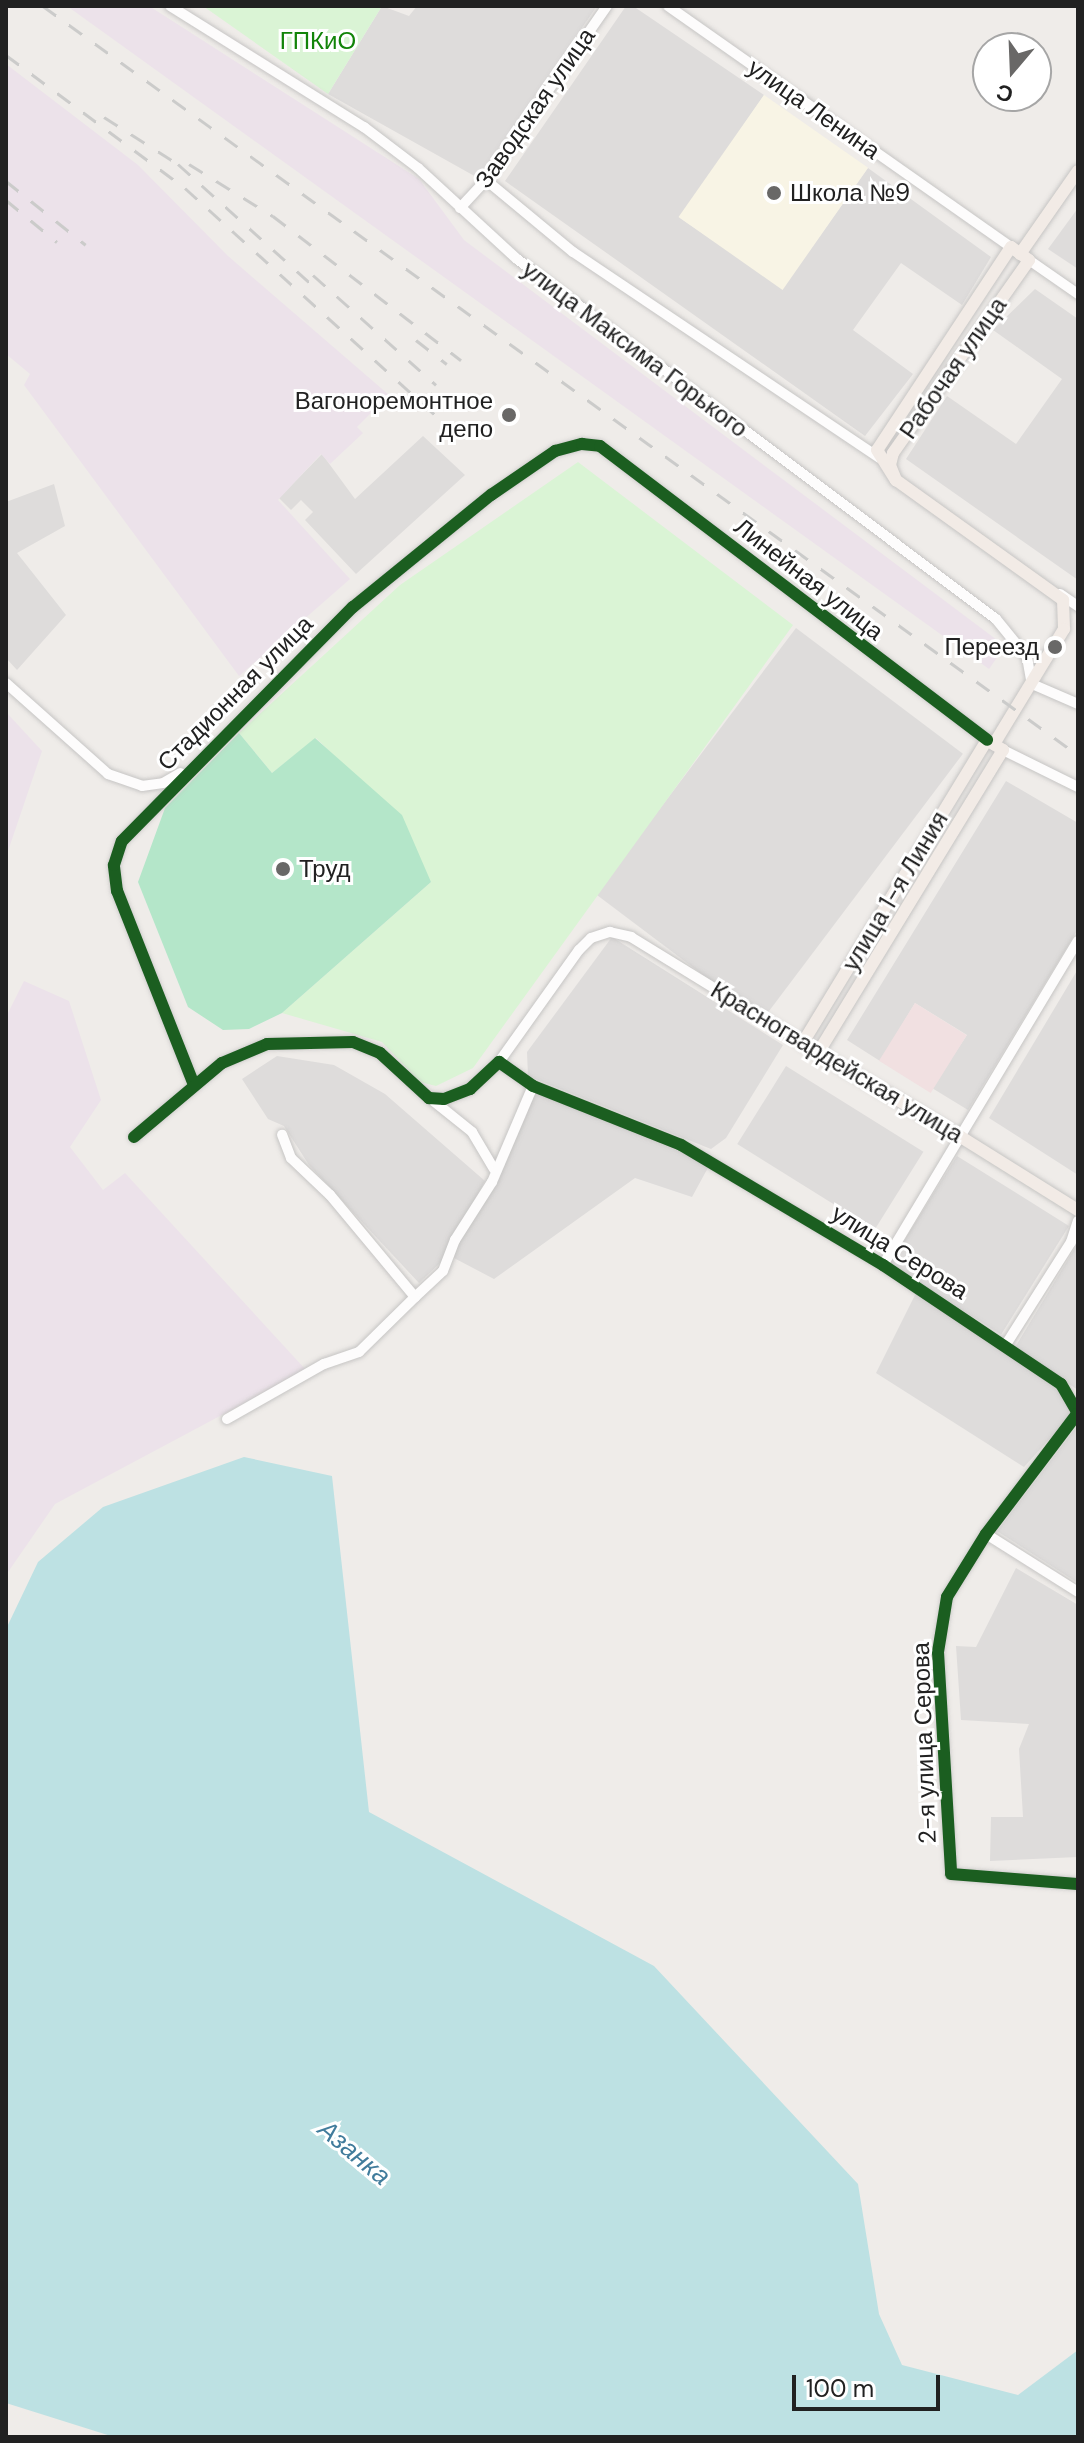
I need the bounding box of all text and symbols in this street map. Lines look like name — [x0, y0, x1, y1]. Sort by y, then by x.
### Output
street label: Заводская улица — [469, 22, 601, 194]
park label: ГПКиО — [280, 27, 356, 55]
north arrow — [972, 32, 1052, 112]
street label: улица Ленина — [742, 53, 886, 165]
text: С — [992, 77, 1017, 110]
place label: Школа №9 — [790, 179, 910, 207]
marker: Школа №9 — [765, 184, 783, 202]
street label: улица Максима Горького — [517, 255, 753, 443]
street label: Рабочая улица — [894, 292, 1012, 444]
place label: Вагоноремонтное депо — [295, 387, 493, 443]
marker: Вагоноремонтное депо — [500, 406, 518, 424]
street label: Линейная улица — [729, 512, 889, 646]
street label: Стадионная улица — [152, 610, 318, 776]
place label: Переезд — [944, 633, 1039, 661]
marker: Переезд — [1046, 638, 1064, 656]
street label: улица 1-я Линия — [836, 806, 954, 976]
place label: Труд — [299, 855, 351, 883]
marker: Труд — [274, 860, 292, 878]
street label: Красногвардейская улица — [706, 975, 968, 1149]
street label: улица Серова — [826, 1199, 974, 1305]
street label: 2-я улица Серова — [906, 1642, 942, 1844]
water label: Азанка — [312, 2114, 396, 2192]
scale bar — [796, 2359, 944, 2409]
text: 100 m — [806, 2373, 874, 2404]

